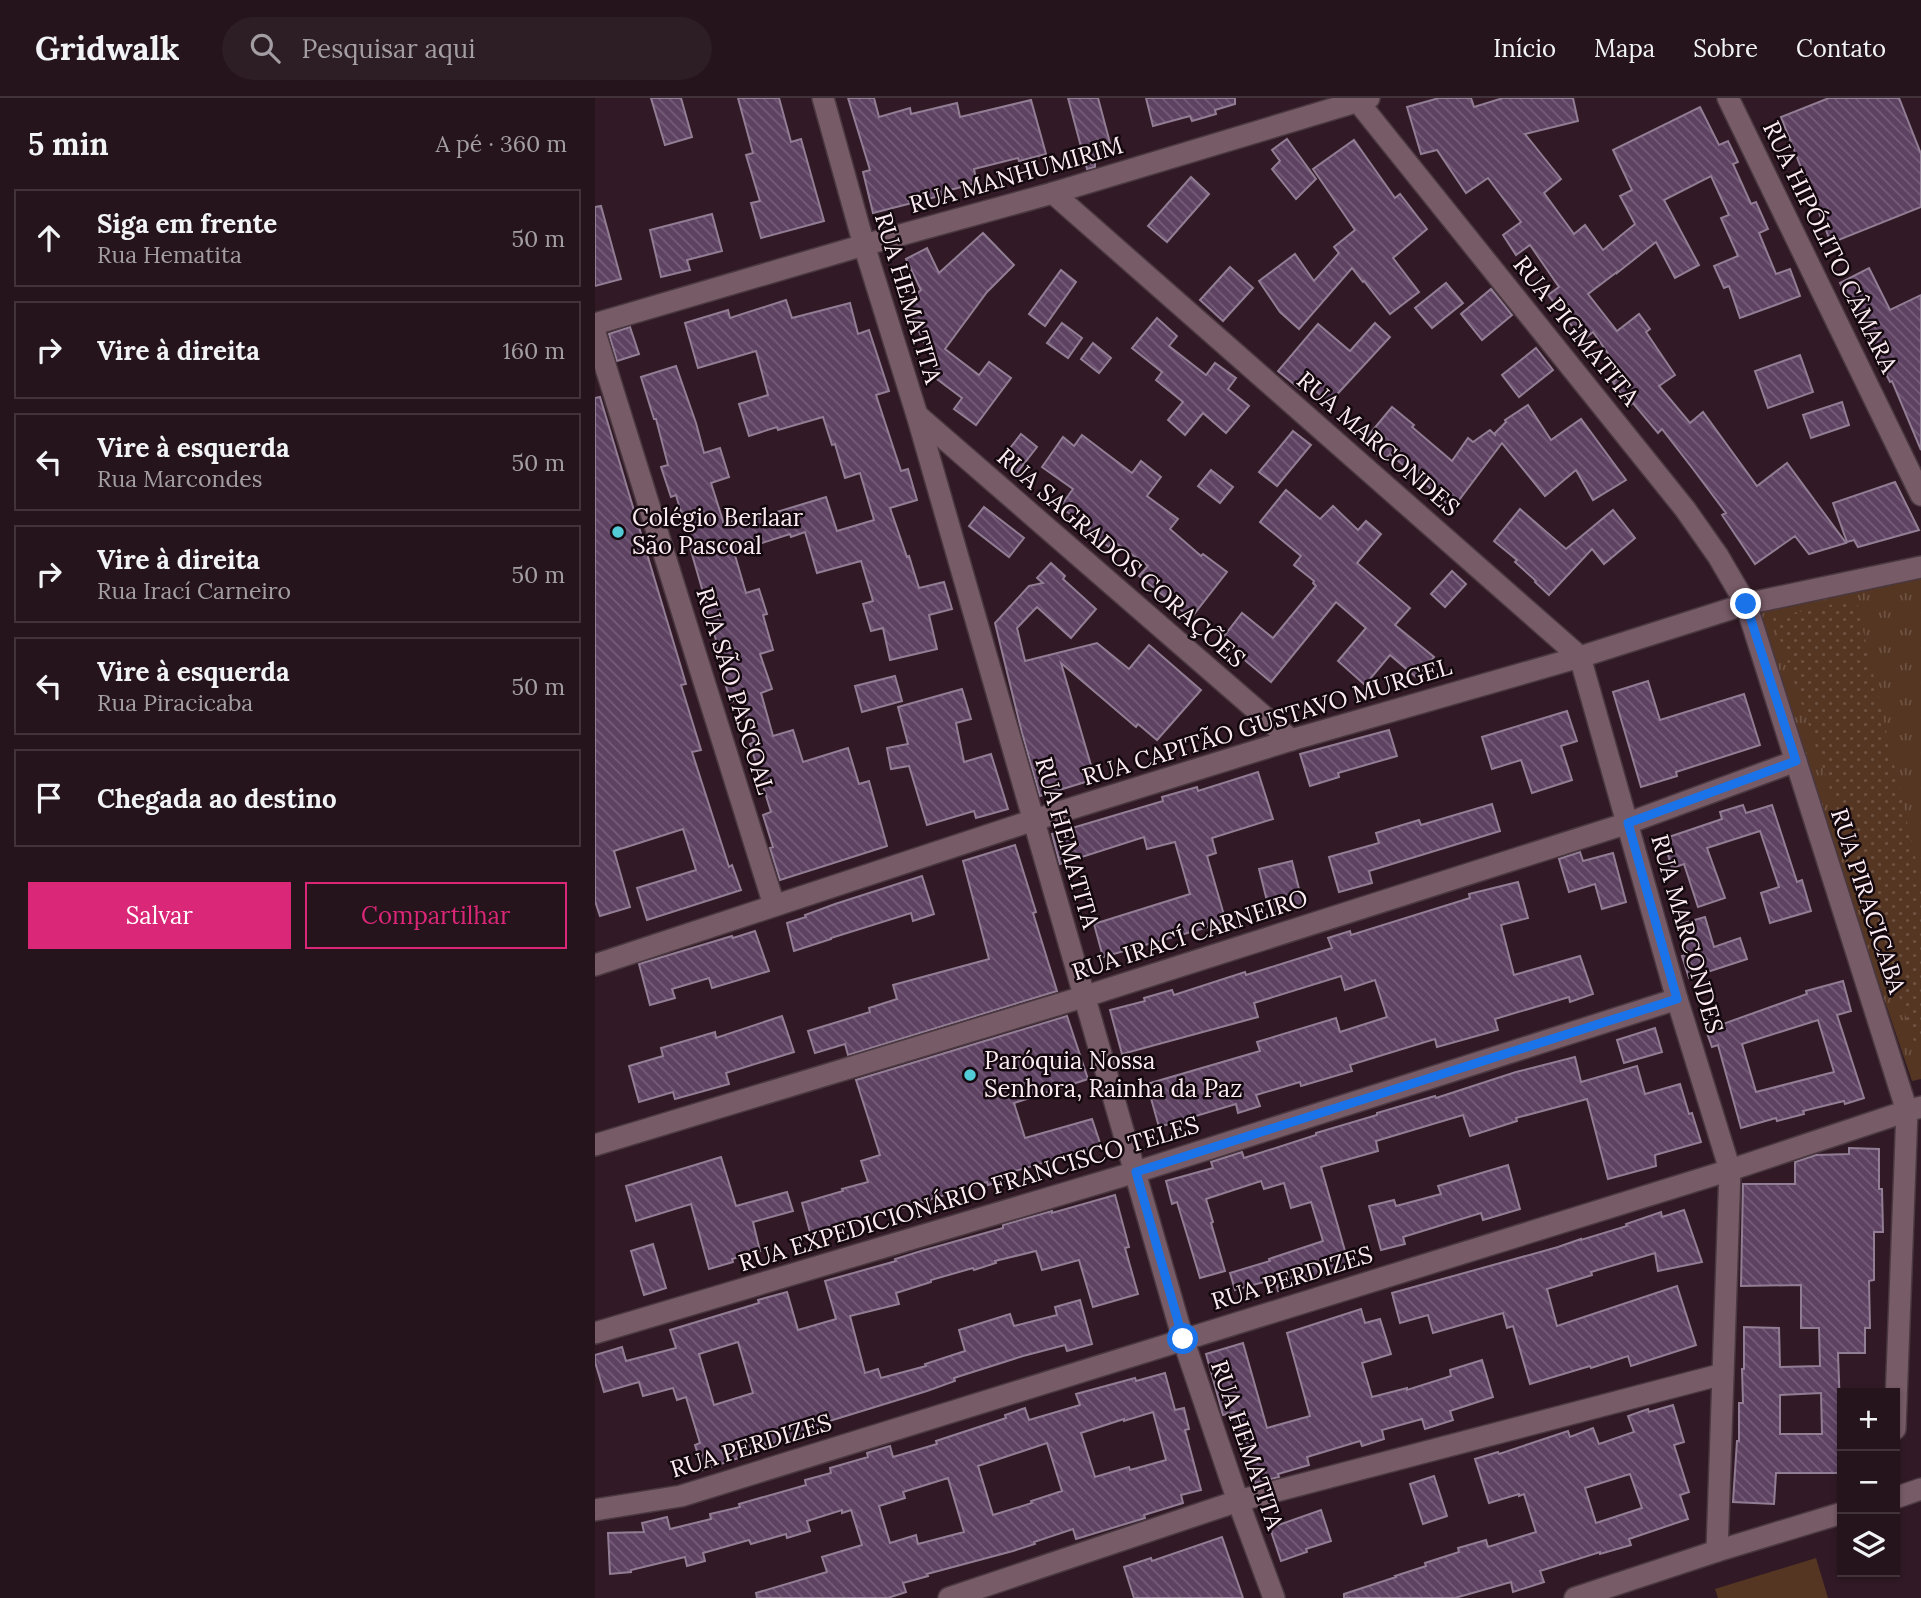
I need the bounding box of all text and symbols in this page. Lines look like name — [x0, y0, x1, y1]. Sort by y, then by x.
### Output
search box — [222, 17, 712, 80]
text: Gridwalk — [35, 27, 180, 69]
icon: search — [246, 29, 284, 67]
text: Pesquisar aqui — [302, 32, 476, 65]
text: Início — [1493, 33, 1556, 64]
text: Mapa — [1594, 33, 1655, 64]
text: Sobre — [1693, 33, 1758, 64]
text: Contato — [1796, 33, 1886, 64]
street label: RUA HIPÓLITO CÂMARA — [1756, 116, 1905, 379]
text: 5 min — [28, 125, 109, 163]
text: A pé · 360 m — [436, 129, 567, 158]
street label: RUA MANHUMIRIM — [905, 129, 1126, 220]
text: Siga em frente — [97, 207, 277, 240]
street label: RUA HEMATITA — [868, 209, 949, 388]
icon: ahead — [30, 219, 68, 257]
text: 50 m — [512, 224, 565, 253]
text: Rua Hematita — [97, 240, 242, 269]
street label: RUA PIGMATITA — [1506, 249, 1647, 413]
icon: right — [30, 331, 68, 369]
text: Vire à direita — [97, 334, 260, 367]
text: 160 m — [502, 336, 565, 365]
street label: RUA MARCONDES — [1290, 364, 1466, 523]
text: Vire à esquerda — [97, 431, 290, 464]
street label: RUA SAGRADOS CORAÇÕES — [991, 441, 1252, 674]
icon: left — [30, 443, 68, 481]
text: 50 m — [512, 448, 565, 477]
text: Rua Marcondes — [97, 464, 262, 493]
place label: Colégio Berlaar São Pascoal — [632, 502, 804, 561]
marker: Colégio Berlaar São Pascoal — [610, 524, 626, 540]
text: Vire à direita — [97, 543, 260, 576]
icon: right — [30, 555, 68, 593]
text: 50 m — [512, 560, 565, 589]
text: Rua Irací Carneiro — [97, 576, 291, 605]
street label: RUA SÃO PASCOAL — [689, 584, 782, 798]
route end — [1730, 588, 1761, 619]
street label: RUA CAPITÃO GUSTAVO MURGEL — [1078, 650, 1455, 793]
text: Vire à esquerda — [97, 655, 290, 688]
icon: left — [30, 667, 68, 705]
text: 50 m — [512, 672, 565, 701]
text: Rua Piracicaba — [97, 688, 253, 717]
street label: RUA HEMATITA — [1028, 753, 1107, 933]
icon: arrive — [30, 779, 68, 817]
text: Chegada ao destino — [97, 782, 337, 815]
street label: RUA PIRACICABA — [1824, 804, 1913, 998]
street label: RUA MARCONDES — [1644, 831, 1731, 1037]
button: Salvar — [28, 882, 291, 949]
button: Compartilhar — [305, 882, 567, 949]
street label: RUA IRACÍ CARNEIRO — [1068, 882, 1312, 987]
place label: Paróquia Nossa Senhora, Rainha da Paz — [984, 1045, 1243, 1104]
marker: Paróquia Nossa Senhora, Rainha da Paz — [962, 1067, 978, 1083]
street label: RUA EXPEDICIONÁRIO FRANCISCO TELES — [735, 1109, 1203, 1279]
street label: RUA PERDIZES — [1207, 1238, 1376, 1317]
route start — [1167, 1323, 1198, 1354]
street label: RUA HEMATITA — [1204, 1356, 1291, 1535]
map controls — [1837, 1388, 1900, 1577]
button: + — [1837, 1388, 1900, 1451]
street label: RUA PERDIZES — [666, 1406, 835, 1485]
button: − — [1837, 1451, 1900, 1514]
button: layers — [1837, 1514, 1900, 1577]

